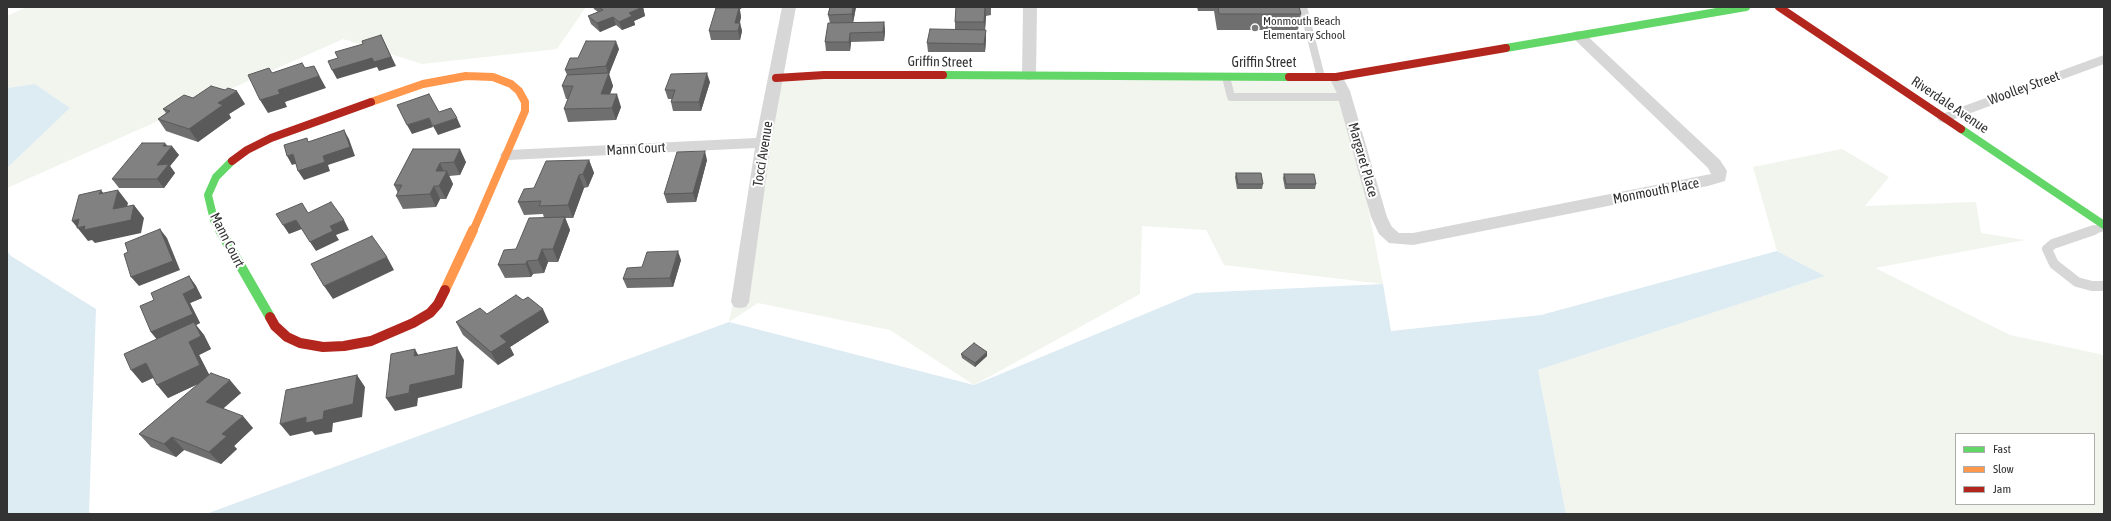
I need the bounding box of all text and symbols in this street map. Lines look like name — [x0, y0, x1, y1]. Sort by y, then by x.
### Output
place label: Monmouth Beach Elementary School — [1263, 14, 1345, 42]
marker: Monmouth Beach Elementary School — [1250, 23, 1260, 33]
street label: Griffin Street — [907, 53, 973, 71]
street label: Griffin Street — [1231, 55, 1297, 71]
street label: Woolley Street — [1986, 67, 2062, 109]
street label: Riverdale Avenue — [1908, 73, 1992, 137]
street label: Tocci Avenue — [750, 120, 776, 188]
street label: Margaret Place — [1344, 121, 1382, 199]
street label: Mann Court — [606, 139, 666, 159]
street label: Monmouth Place — [1611, 174, 1701, 208]
street label: Mann Court — [206, 210, 248, 270]
legend — [1955, 433, 2095, 505]
text: Fast — [1993, 442, 2011, 456]
text: Slow — [1993, 462, 2014, 476]
text: Jam — [1993, 482, 2011, 496]

